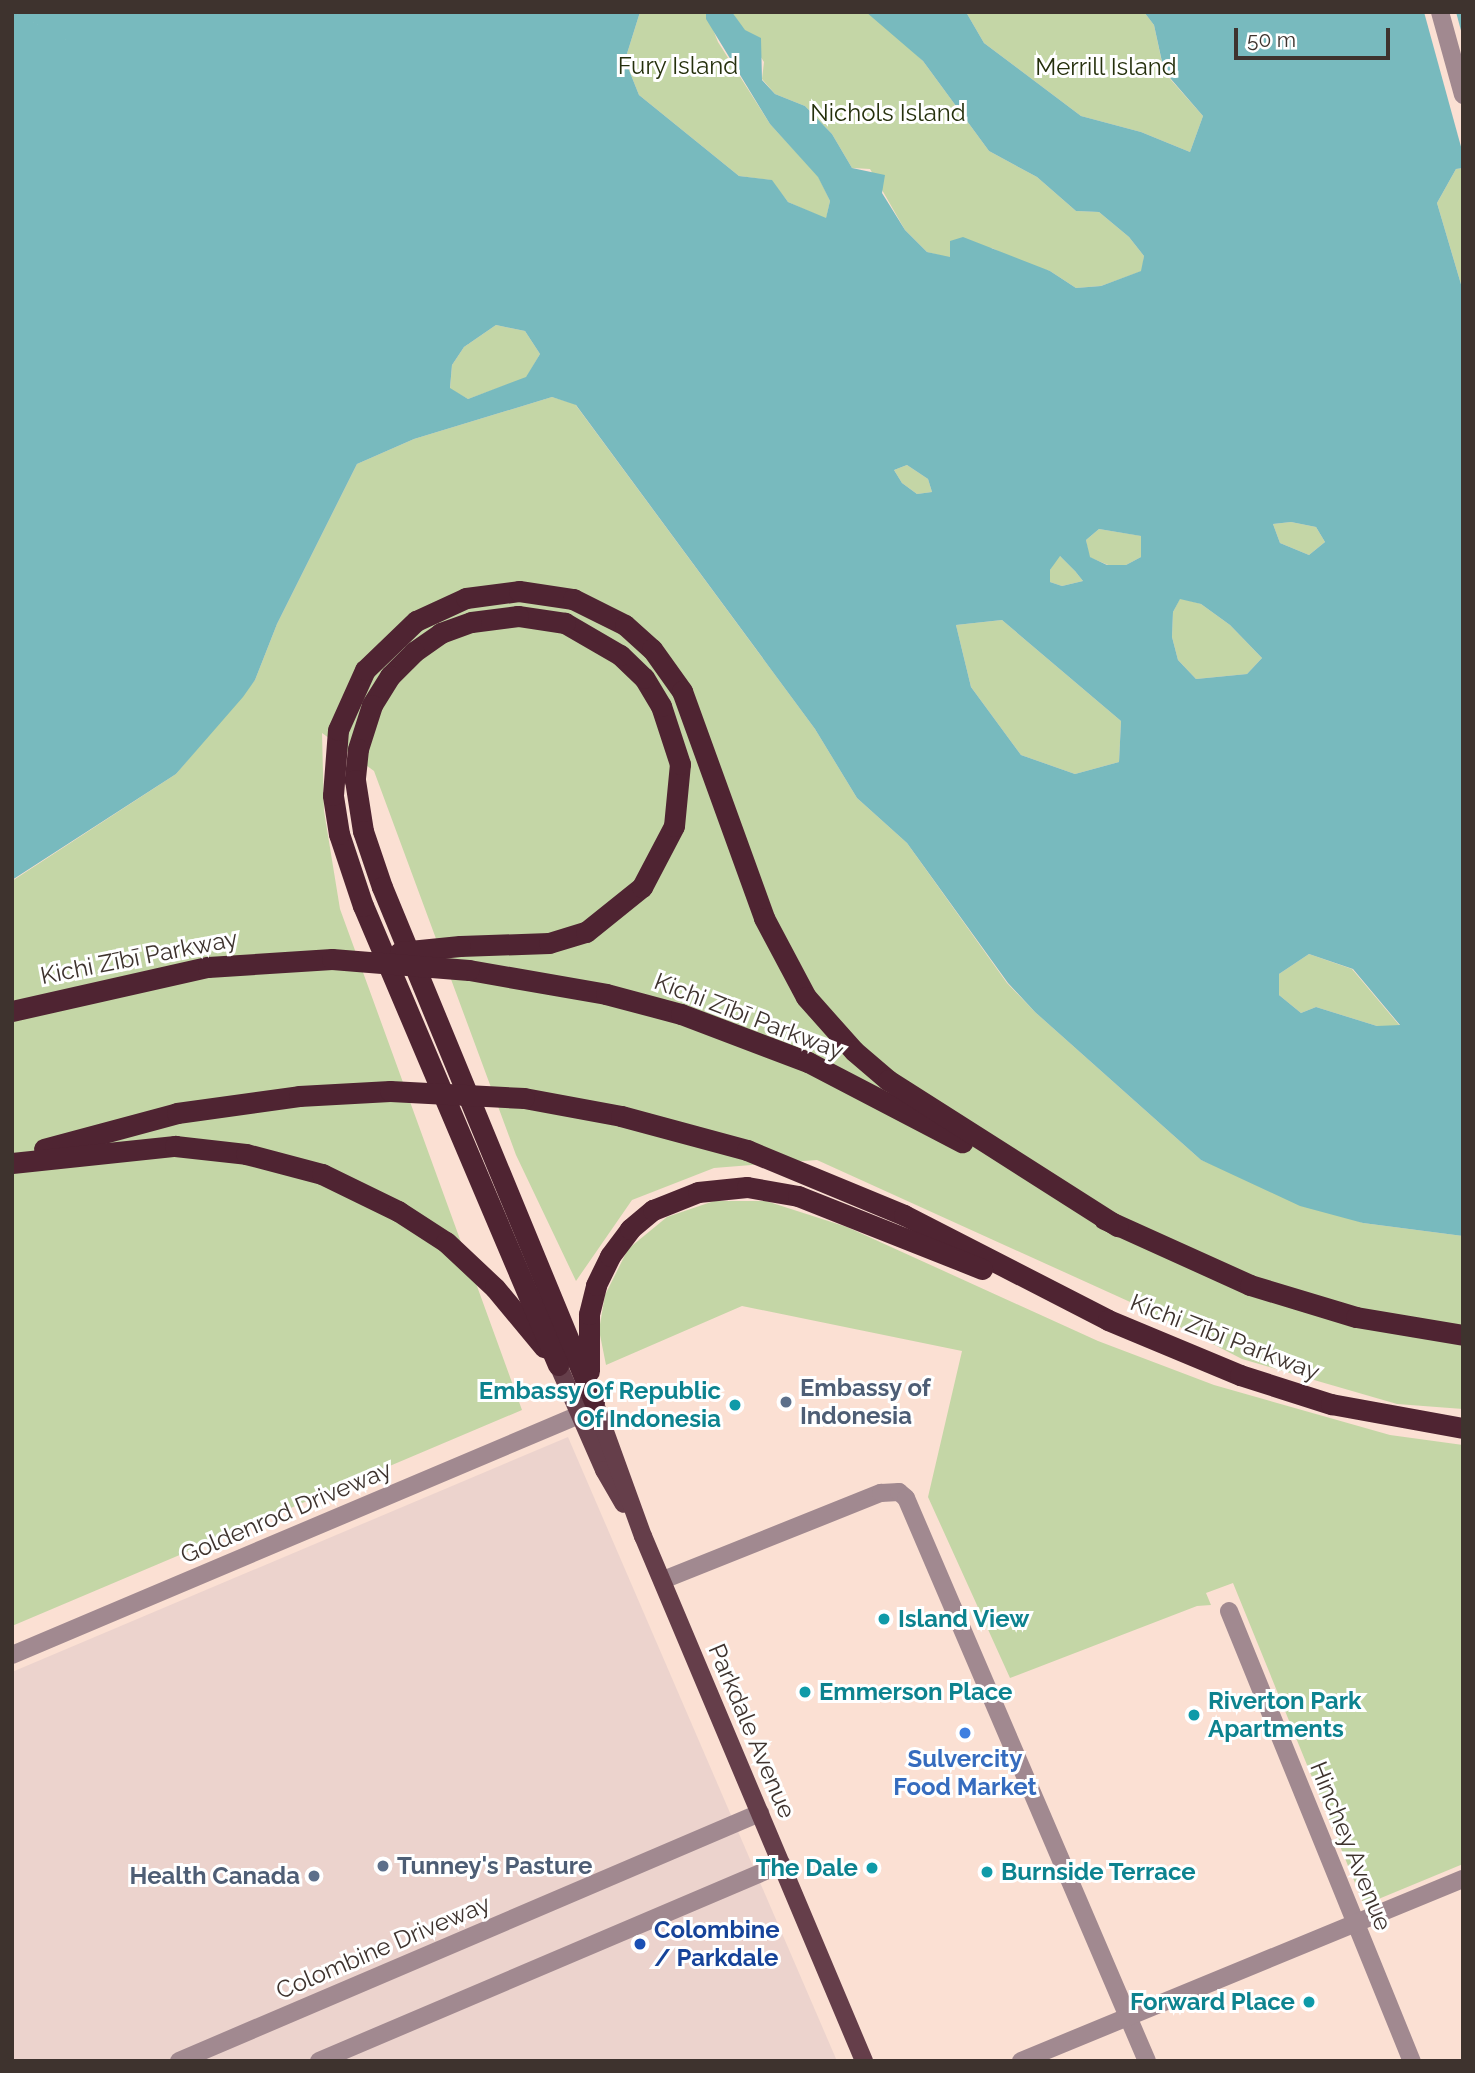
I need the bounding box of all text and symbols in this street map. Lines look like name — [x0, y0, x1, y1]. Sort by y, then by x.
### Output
scale bar — [1237, 14, 1393, 58]
text: 50 m — [1247, 27, 1296, 52]
park label: Fury Island — [617, 52, 739, 80]
park label: Merrill Island — [1035, 53, 1177, 81]
park label: Nichols Island — [810, 99, 966, 127]
street label: Kichi Zībī Parkway — [38, 924, 240, 990]
street label: Kichi Zībī Parkway — [650, 967, 848, 1065]
street label: Kichi Zībī Parkway — [1126, 1288, 1324, 1386]
place label: Embassy of Indonesia — [800, 1374, 931, 1430]
place label: Embassy Of Republic Of Indonesia — [478, 1377, 721, 1433]
marker: Embassy of Indonesia — [778, 1394, 794, 1410]
marker: Embassy Of Republic Of Indonesia — [727, 1397, 743, 1413]
street label: Goldenrod Driveway — [176, 1455, 396, 1569]
place label: Island View — [898, 1605, 1030, 1633]
marker: Island View — [876, 1611, 892, 1627]
street label: Parkdale Avenue — [702, 1639, 802, 1823]
place label: Emmerson Place — [819, 1678, 1012, 1706]
marker: Emmerson Place — [797, 1684, 813, 1700]
place label: Riverton Park Apartments — [1208, 1687, 1361, 1743]
marker: Riverton Park Apartments — [1186, 1707, 1202, 1723]
marker: Sulvercity Food Market — [957, 1725, 973, 1741]
place label: Sulvercity Food Market — [893, 1745, 1037, 1801]
street label: Hinchey Avenue — [1304, 1757, 1398, 1935]
place label: Tunney's Pasture — [397, 1852, 592, 1880]
place label: The Dale — [756, 1854, 858, 1882]
marker: Tunney's Pasture — [375, 1858, 391, 1874]
place label: Burnside Terrace — [1001, 1858, 1196, 1886]
marker: The Dale — [864, 1860, 880, 1876]
place label: Health Canada — [129, 1862, 300, 1890]
marker: Burnside Terrace — [979, 1864, 995, 1880]
marker: Health Canada — [306, 1868, 322, 1884]
street label: Colombine Driveway — [272, 1889, 494, 2005]
place label: Colombine / Parkdale — [654, 1916, 780, 1972]
marker: Colombine / Parkdale — [632, 1936, 648, 1952]
place label: Forward Place — [1130, 1988, 1295, 2016]
marker: Forward Place — [1301, 1994, 1317, 2010]

